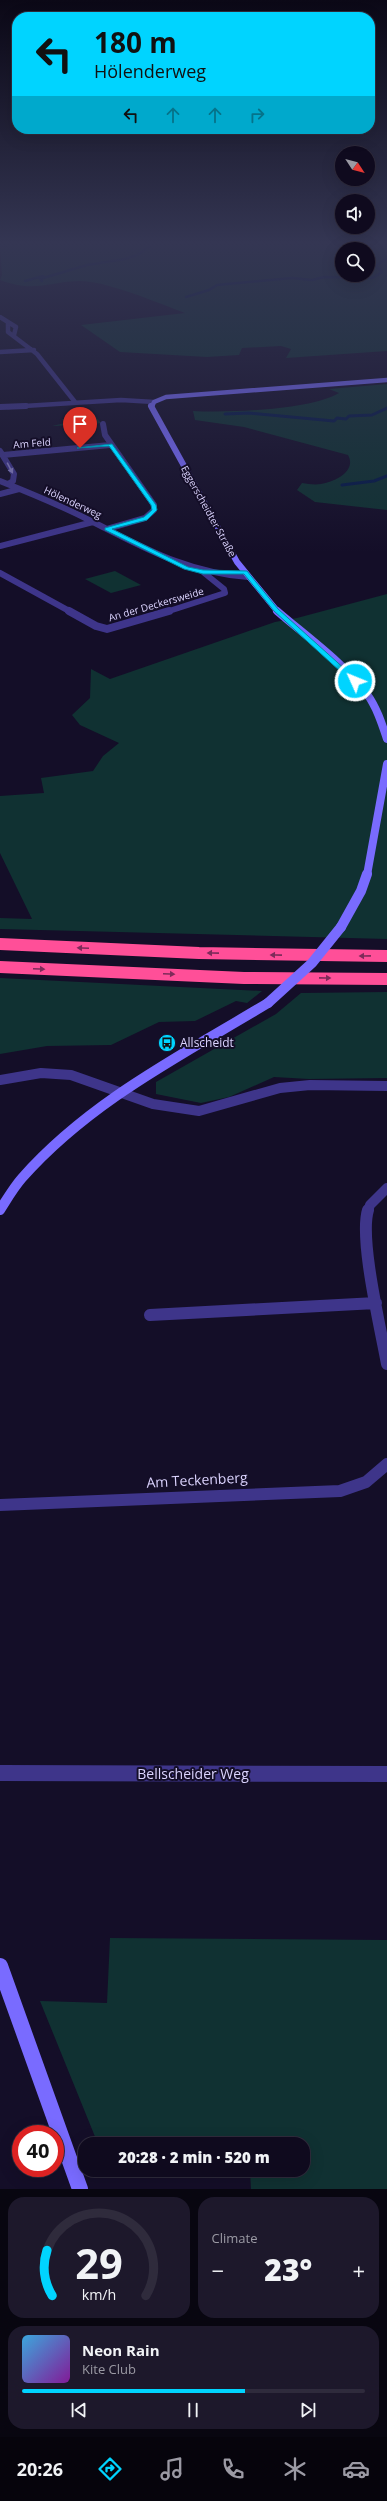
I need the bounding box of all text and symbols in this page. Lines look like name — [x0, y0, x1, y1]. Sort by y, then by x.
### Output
text: 180 m — [94, 23, 177, 61]
icon: left — [28, 28, 80, 80]
text: Hölenderweg — [94, 59, 206, 83]
icon: left — [120, 104, 142, 126]
icon: ahead — [162, 104, 184, 126]
icon: ahead — [204, 104, 226, 126]
icon: right — [246, 104, 268, 126]
north arrow — [335, 146, 375, 186]
map controls — [335, 146, 375, 282]
button: sound — [335, 194, 375, 234]
button: search — [335, 242, 375, 282]
pin — [63, 407, 97, 448]
icon: arrive — [69, 413, 91, 435]
street label: Am Feld — [13, 434, 51, 452]
one-way arrow — [7, 462, 14, 474]
street label: Eggerscheidter Straße — [178, 463, 240, 560]
street label: Hölenderweg — [42, 482, 105, 522]
street label: An der Deckersweide — [107, 584, 206, 624]
position arrow — [334, 660, 376, 702]
one-way arrow — [77, 945, 89, 952]
one-way arrow — [207, 950, 219, 957]
one-way arrow — [269, 952, 282, 958]
one-way arrow — [358, 953, 371, 959]
one-way arrow — [33, 966, 46, 972]
one-way arrow — [163, 971, 175, 978]
one-way arrow — [319, 975, 332, 981]
bus stop icon: Allscheidt — [157, 1033, 177, 1053]
place label: Allscheidt — [180, 1034, 234, 1051]
street label: Am Teckenberg — [146, 1467, 248, 1492]
street label: Bellscheider Weg — [137, 1764, 249, 1783]
speed limit sign: 40 — [12, 2125, 64, 2177]
text: 20:28 · 2 min · 520 m — [118, 2147, 270, 2167]
text: Climate — [212, 2229, 257, 2247]
text: 29 — [75, 2234, 123, 2290]
text: 23° — [264, 2249, 312, 2290]
text: − — [212, 2255, 224, 2285]
text: + — [352, 2255, 365, 2285]
text: km/h — [81, 2284, 116, 2303]
text: Neon Rain — [82, 2340, 160, 2360]
text: Kite Club — [82, 2360, 136, 2378]
icon: previous — [68, 2399, 90, 2421]
icon: pause — [182, 2399, 204, 2421]
icon: next — [297, 2399, 319, 2421]
icon: directions — [96, 2455, 124, 2483]
icon: music — [158, 2455, 186, 2483]
icon: phone — [219, 2455, 247, 2483]
icon: climate — [281, 2455, 309, 2483]
icon: car — [342, 2455, 370, 2483]
text: 20:26 — [17, 2457, 63, 2481]

